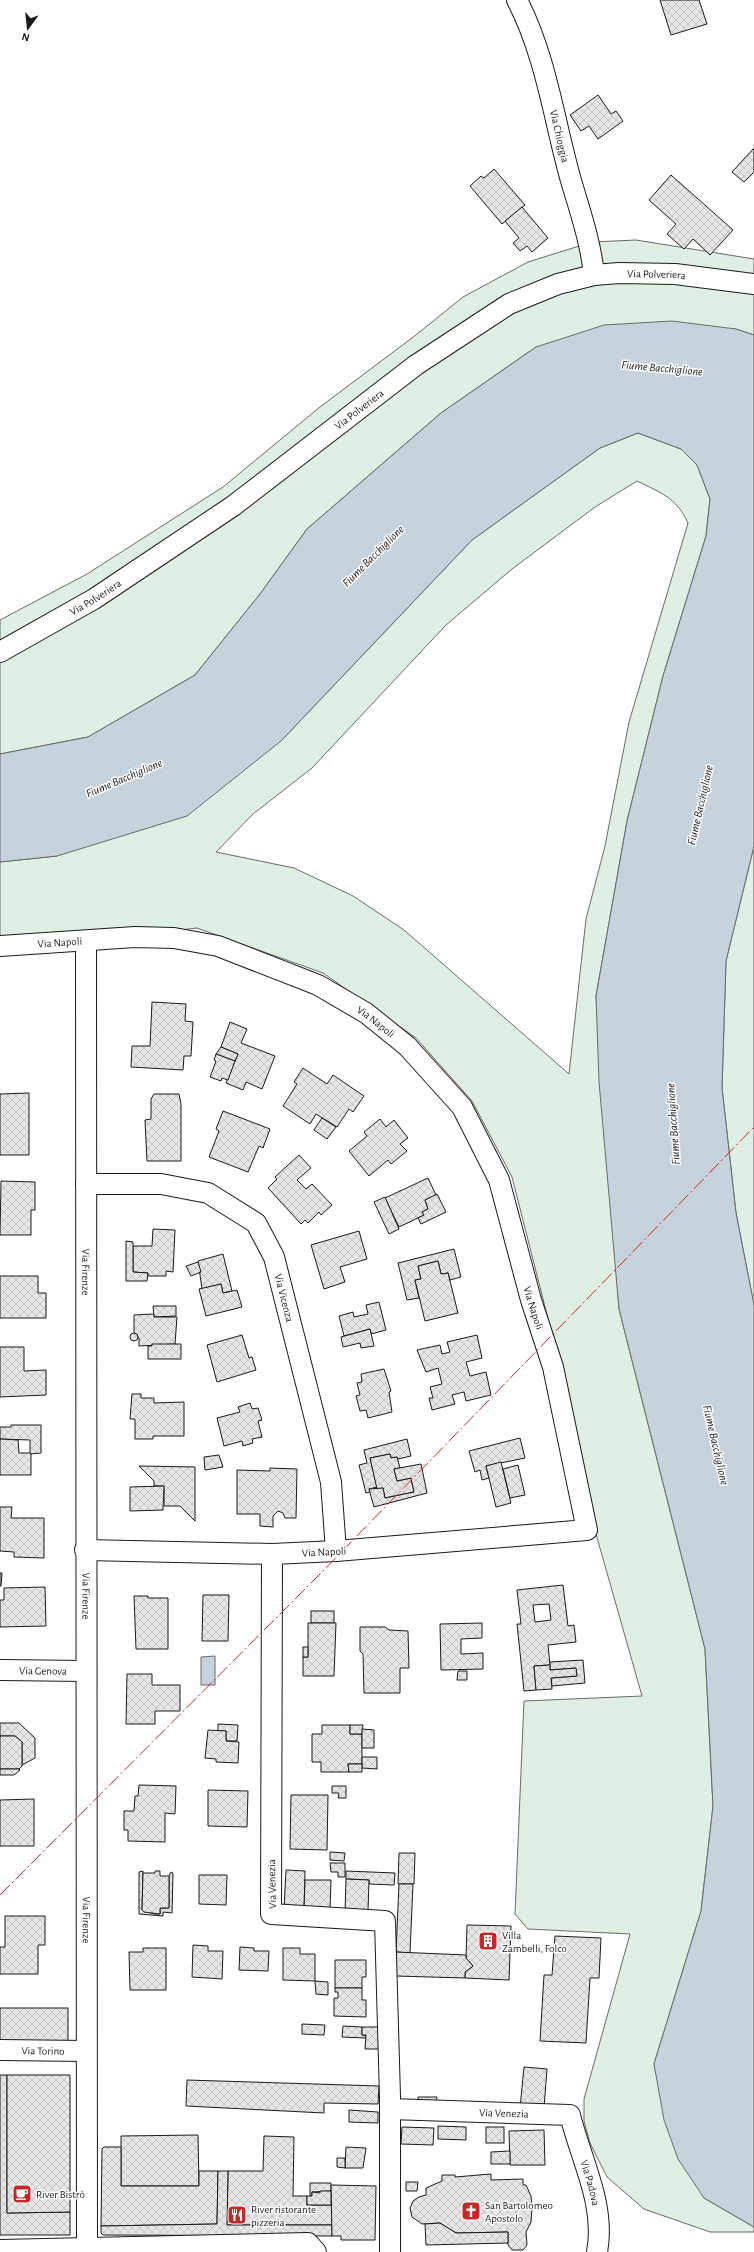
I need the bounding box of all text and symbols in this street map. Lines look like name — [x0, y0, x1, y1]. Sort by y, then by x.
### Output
north arrow — [8, 8, 48, 48]
text: N — [20, 31, 31, 43]
street label: Via Chioggia — [548, 109, 571, 164]
street label: Via Polveriera — [627, 268, 686, 281]
water label: Fiume Bacchiglione — [621, 358, 704, 378]
street label: Via Polveriera — [332, 387, 385, 431]
water label: Fiume Bacchiglione — [340, 523, 406, 589]
street label: Via Polveriera — [68, 577, 123, 617]
water label: Fiume Bacchiglione — [84, 756, 164, 799]
water label: Fiume Bacchiglione — [685, 763, 715, 846]
street label: Via Napoli — [37, 935, 82, 949]
street label: Via Napoli — [355, 1004, 397, 1039]
water label: Fiume Bacchiglione — [664, 1082, 682, 1165]
street label: Via Firenze — [81, 1248, 92, 1296]
street label: Via Vicenza — [273, 1273, 296, 1323]
street label: Via Napoli — [522, 1285, 546, 1331]
water label: Fiume Bacchiglione — [701, 1404, 731, 1487]
street label: Via Napoli — [301, 1545, 347, 1559]
street label: Via Firenze — [81, 1572, 92, 1620]
street label: Via Genova — [19, 1665, 67, 1676]
street label: Via Venezia — [266, 1859, 278, 1909]
street label: Via Firenze — [81, 1896, 92, 1944]
building icon: Villa Zambelli, Folco — [477, 1930, 499, 1952]
place label: Villa Zambelli, Folco — [502, 1930, 567, 1954]
street label: Via Torino — [21, 2045, 65, 2056]
street label: Via Venezia — [479, 2106, 529, 2119]
street label: Via Padova — [579, 2159, 602, 2207]
cafe icon: River Bistrò — [11, 2183, 33, 2205]
place label: River Bistrò — [36, 2189, 85, 2200]
church icon: San Bartolomeo Apostolo — [460, 2200, 482, 2222]
place label: San Bartolomeo Apostolo — [485, 2200, 553, 2224]
restaurant icon: River ristorante pizzeria — [226, 2204, 248, 2226]
place label: River ristorante pizzeria — [251, 2204, 316, 2228]

